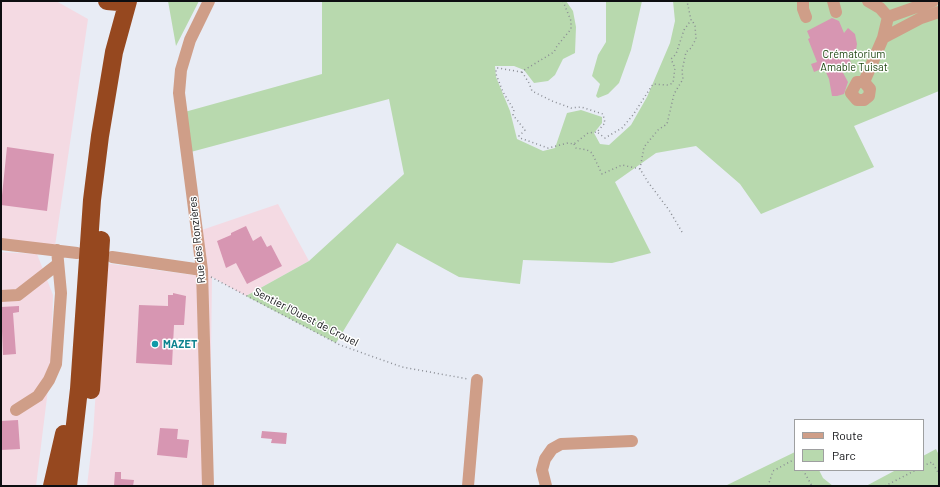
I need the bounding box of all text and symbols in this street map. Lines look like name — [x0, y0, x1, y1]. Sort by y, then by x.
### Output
park label: Crématorium Amable Tuisat — [820, 47, 888, 73]
street label: Rue des Ronzières — [186, 196, 208, 284]
street label: Sentier l'Ouest de Crouel — [251, 285, 361, 349]
place label: MAZET — [163, 337, 197, 351]
marker: MAZET — [150, 339, 160, 349]
legend — [794, 419, 924, 471]
text: Route — [832, 428, 863, 442]
text: Parc — [832, 448, 856, 462]

